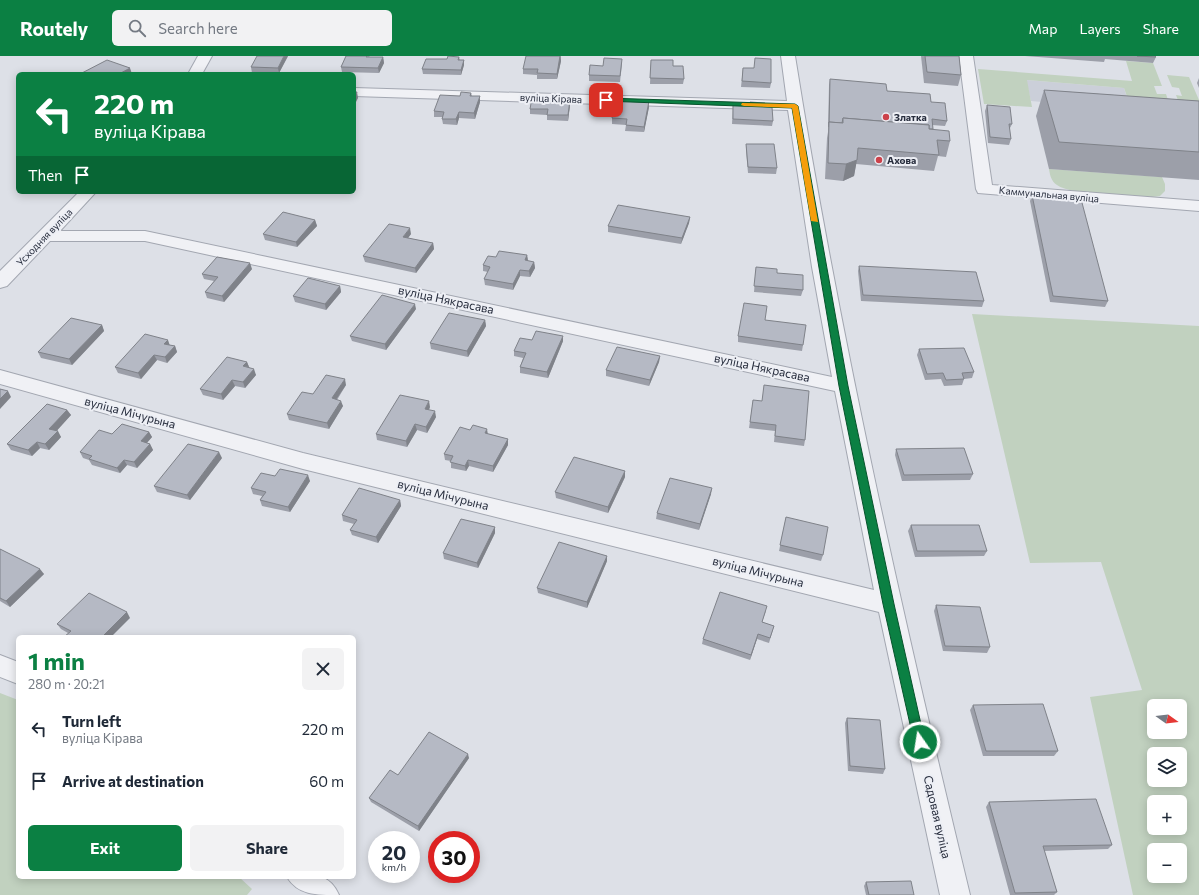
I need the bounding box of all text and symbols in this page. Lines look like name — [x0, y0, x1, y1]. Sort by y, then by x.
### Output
search box — [112, 10, 392, 46]
text: Routely — [20, 17, 88, 40]
icon: search — [126, 17, 148, 39]
text: Search here — [158, 19, 238, 37]
text: Map — [1029, 20, 1057, 37]
text: Layers — [1079, 20, 1121, 37]
text: Share — [1143, 20, 1179, 37]
pin — [589, 83, 623, 117]
text: 220 m — [94, 86, 174, 120]
icon: left — [28, 88, 80, 140]
icon: arrive — [595, 89, 617, 111]
street label: вуліца Кірава — [520, 91, 582, 105]
place label: Златка — [894, 111, 927, 123]
marker: Златка — [881, 112, 891, 122]
text: вуліца Кірава — [94, 120, 206, 142]
place label: Ахова — [887, 154, 916, 166]
marker: Ахова — [874, 155, 884, 165]
icon: arrive — [71, 164, 93, 186]
text: Then — [28, 166, 63, 184]
street label: Каммунальная вуліца — [998, 184, 1100, 204]
street label: Усходняя вуліца — [14, 206, 74, 268]
street label: вуліца Някрасава — [397, 282, 495, 316]
street label: вуліца Някрасава — [713, 350, 811, 384]
street label: вуліца Мічурына — [83, 393, 177, 431]
street label: вуліца Мічурына — [396, 476, 490, 512]
street label: вуліца Мічурына — [711, 553, 805, 589]
text: 1 min — [28, 646, 85, 675]
button: close — [302, 648, 344, 690]
text: 280 m · 20:21 — [28, 676, 105, 692]
north arrow — [1147, 699, 1187, 739]
map controls — [1147, 699, 1187, 883]
text: Turn left — [62, 712, 121, 730]
icon: left — [28, 718, 50, 740]
text: 220 m — [302, 720, 344, 738]
position arrow — [899, 721, 941, 763]
text: вуліца Кірава — [62, 730, 143, 746]
button: layers — [1147, 747, 1187, 787]
icon: arrive — [28, 770, 50, 792]
text: Arrive at destination — [62, 772, 204, 790]
text: 60 m — [309, 772, 344, 790]
street label: Садовая вуліца — [922, 774, 954, 860]
button: + — [1147, 795, 1187, 835]
button: Exit — [28, 825, 182, 871]
button: Share — [190, 825, 344, 871]
speed limit sign: 30 — [428, 831, 480, 883]
text: 20 — [382, 840, 406, 864]
button: − — [1147, 843, 1187, 883]
text: km/h — [382, 861, 406, 873]

